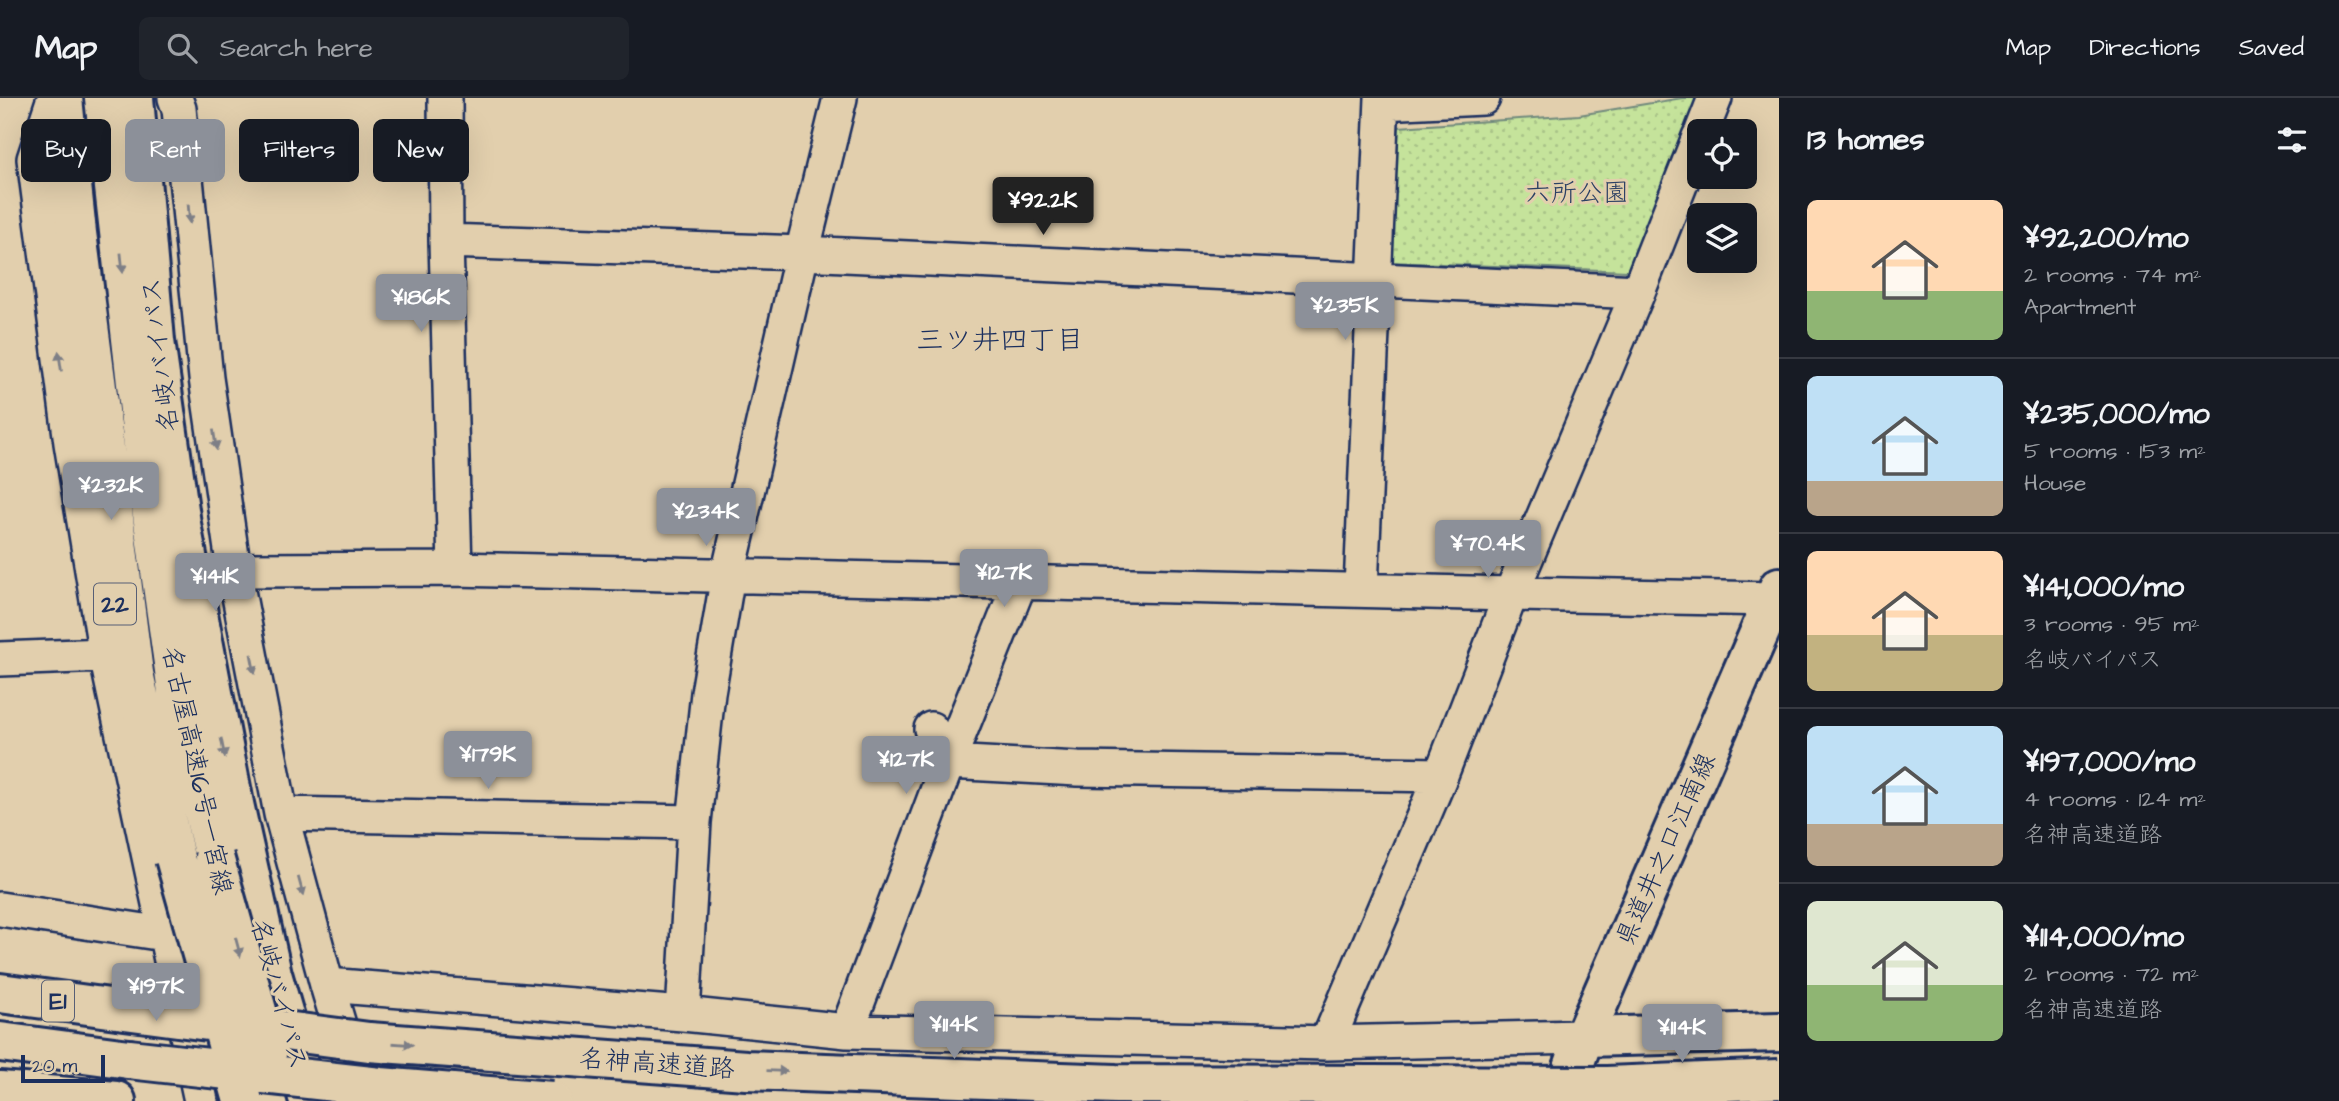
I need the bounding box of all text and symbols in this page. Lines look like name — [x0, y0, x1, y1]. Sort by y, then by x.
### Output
search box — [139, 17, 629, 80]
text: Map — [35, 25, 97, 71]
icon: search — [163, 29, 201, 67]
text: Search here — [219, 30, 373, 66]
text: Map — [2006, 31, 2051, 65]
text: Directions — [2089, 31, 2201, 65]
text: Saved — [2239, 31, 2304, 65]
chip: Buy — [21, 119, 111, 182]
chip: Rent — [125, 119, 225, 182]
chip: Filters — [239, 119, 359, 182]
chip: New — [373, 119, 469, 182]
map controls — [1687, 119, 1757, 273]
button: locate — [1687, 119, 1757, 189]
text: 13 homes — [1807, 119, 1924, 161]
icon: filters — [2273, 121, 2311, 159]
park label: 六所公園 — [1525, 175, 1629, 211]
pin: ¥92.2K — [986, 178, 1100, 237]
text: ¥92.2K — [1009, 184, 1077, 216]
one-way arrow — [184, 203, 195, 225]
button: layers — [1687, 203, 1757, 273]
text: ¥92,200/mo — [2024, 217, 2189, 259]
icon: home — [1863, 228, 1947, 312]
one-way arrow — [116, 252, 127, 274]
text: 2 rooms · 74 m² — [2024, 259, 2202, 291]
pin: ¥186K — [372, 274, 470, 334]
street label: 名岐バイパス — [133, 276, 187, 434]
text: ¥186K — [392, 281, 450, 313]
pin: ¥235K — [1296, 282, 1394, 342]
text: ¥235K — [1311, 289, 1379, 321]
text: Apartment — [2024, 291, 2136, 323]
district label: 三ツ井四丁目 — [916, 321, 1084, 360]
one-way arrow — [54, 350, 65, 372]
text: ¥235,000/mo — [2024, 393, 2210, 435]
icon: home — [1863, 404, 1947, 488]
one-way arrow — [210, 429, 221, 451]
text: 5 rooms · 153 m² — [2024, 435, 2206, 467]
pin: ¥232K — [62, 462, 160, 522]
text: House — [2024, 467, 2087, 499]
text: ¥232K — [79, 469, 143, 501]
pin: ¥234K — [657, 489, 755, 548]
text: ¥234K — [673, 495, 739, 527]
pin: ¥70.4K — [1431, 520, 1545, 580]
text: ¥70.4K — [1451, 527, 1525, 559]
pin: ¥127K — [955, 550, 1053, 609]
pin: ¥141K — [166, 554, 264, 613]
text: ¥127K — [976, 556, 1032, 588]
text: ¥141K — [191, 560, 239, 592]
text: ¥141,000/mo — [2024, 566, 2184, 608]
icon: home — [1863, 579, 1947, 663]
road number: 22 — [94, 584, 136, 624]
text: 3 rooms · 95 m² — [2024, 608, 2200, 640]
street label: 名古屋高速16号一宮線 — [153, 642, 241, 898]
text: 名岐バイパス — [2024, 644, 2162, 676]
one-way arrow — [247, 653, 258, 675]
pin: ¥179K — [439, 732, 537, 791]
pin: ¥127K — [857, 736, 955, 796]
one-way arrow — [218, 737, 229, 759]
text: ¥179K — [460, 738, 516, 770]
text: ¥197,000/mo — [2024, 741, 2195, 783]
text: ¥127K — [878, 743, 934, 775]
street label: 県道井之口江南線 — [1607, 747, 1725, 952]
icon: home — [1863, 754, 1947, 838]
text: 4 rooms · 124 m² — [2024, 783, 2206, 815]
text: 名神高速道路 — [2024, 819, 2162, 851]
one-way arrow — [296, 876, 307, 898]
street label: 名岐バイパス — [242, 915, 317, 1074]
text: ¥114,000/mo — [2024, 916, 2184, 958]
icon: home — [1863, 929, 1947, 1013]
one-way arrow — [233, 936, 244, 958]
text: 2 rooms · 72 m² — [2024, 958, 2199, 990]
pin: ¥197K — [107, 964, 205, 1023]
text: ¥197K — [128, 970, 184, 1002]
road number: E1 — [42, 980, 74, 1021]
text: 名神高速道路 — [2024, 994, 2162, 1026]
pin: ¥114K — [905, 1002, 1003, 1061]
pin: ¥114K — [1633, 1004, 1731, 1064]
text: ¥114K — [930, 1008, 978, 1040]
text: ¥114K — [1658, 1011, 1706, 1043]
one-way arrow — [393, 1039, 415, 1050]
street label: 名神高速道路 — [578, 1041, 736, 1087]
scale bar — [21, 1052, 105, 1084]
text: 20 m — [32, 1053, 77, 1080]
one-way arrow — [766, 1066, 788, 1077]

